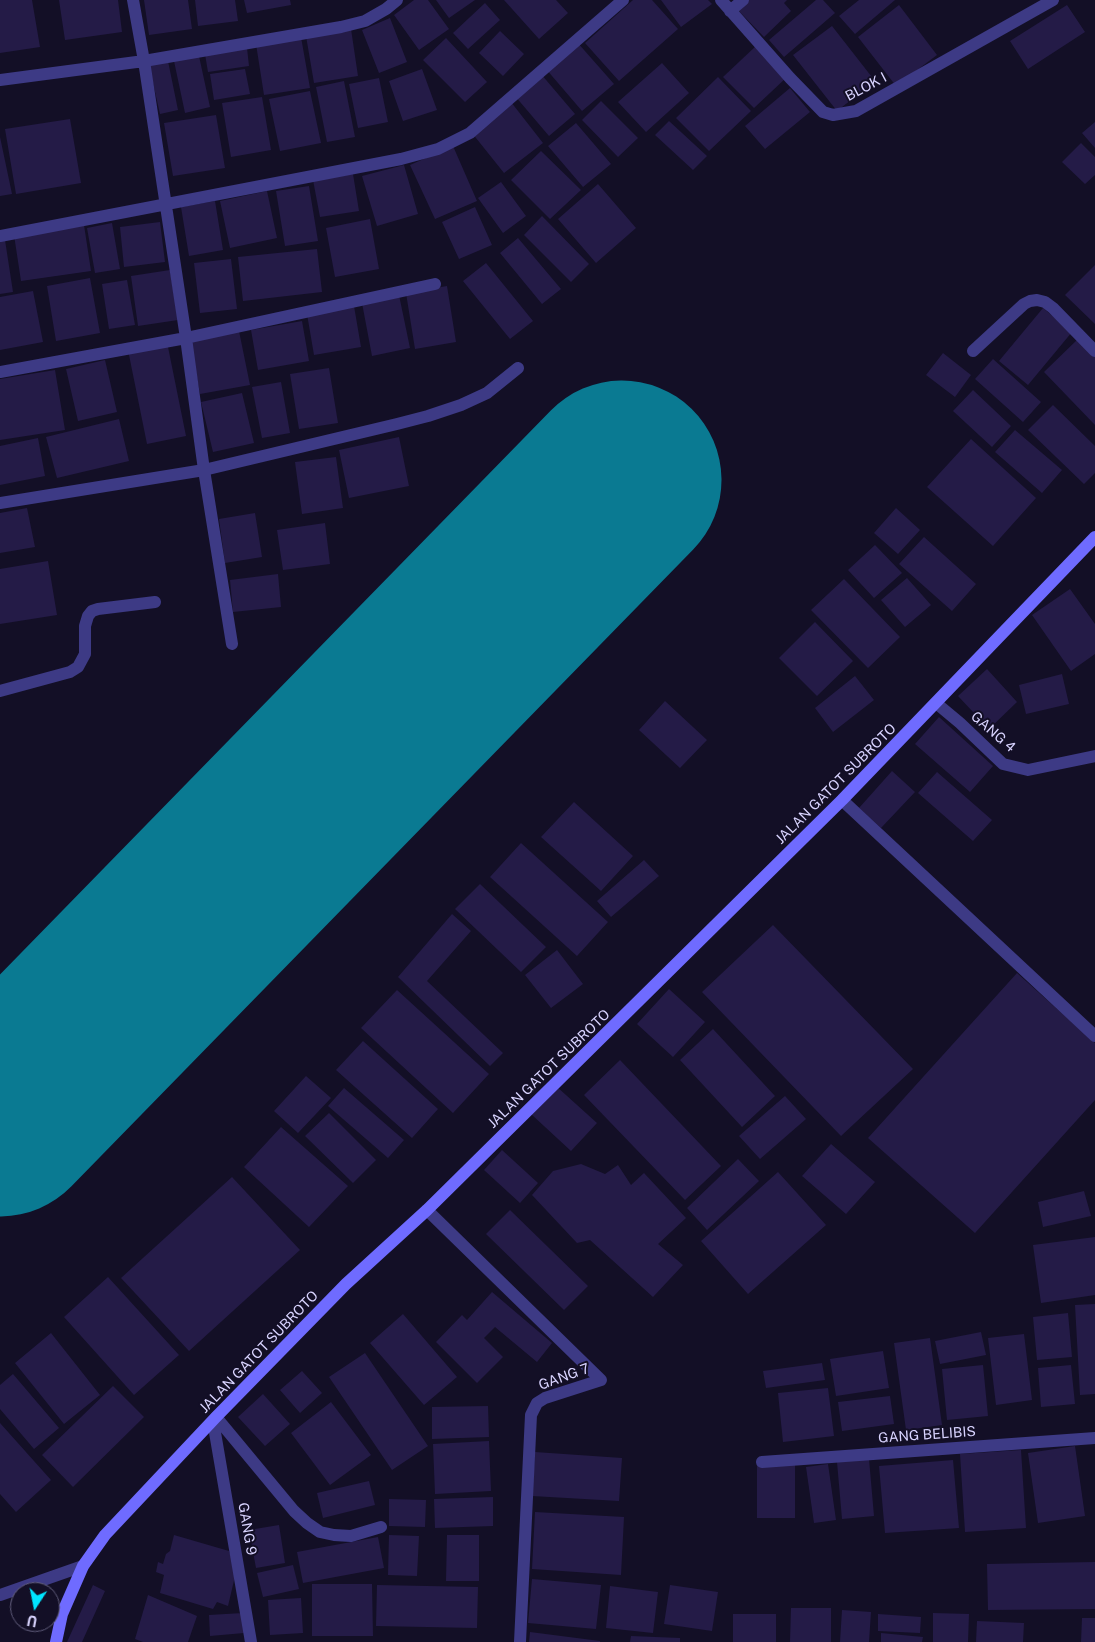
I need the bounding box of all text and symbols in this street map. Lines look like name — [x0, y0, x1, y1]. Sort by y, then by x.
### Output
street label: BLOK I — [842, 69, 890, 105]
street label: GANG 4 — [967, 708, 1019, 756]
street label: JALAN GATOT SUBROTO — [772, 720, 900, 848]
street label: JALAN GATOT SUBROTO — [484, 1006, 614, 1132]
street label: JALAN GATOT SUBROTO — [196, 1287, 322, 1417]
street label: GANG 7 — [536, 1360, 592, 1394]
street label: GANG BELIBIS — [878, 1423, 976, 1447]
street label: GANG 9 — [234, 1501, 260, 1557]
north arrow — [10, 1582, 60, 1632]
text: U — [26, 1612, 39, 1630]

